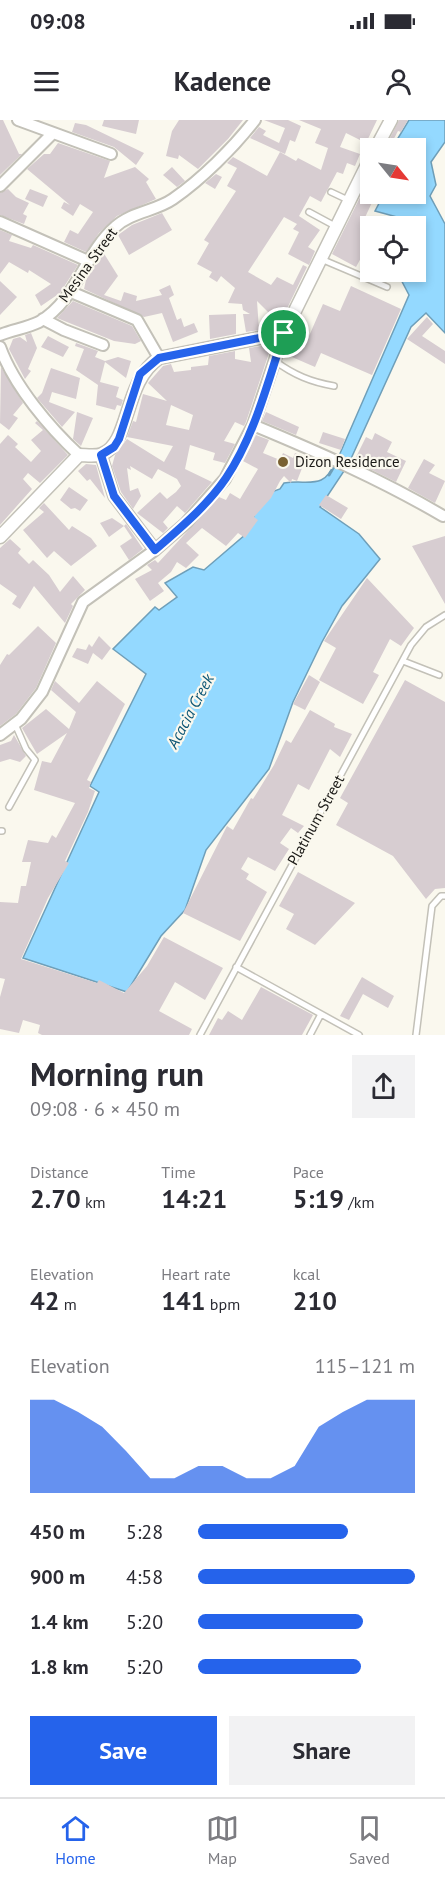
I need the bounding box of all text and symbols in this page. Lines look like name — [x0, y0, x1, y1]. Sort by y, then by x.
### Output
text: 09:08 — [30, 7, 86, 35]
text: Kadence — [174, 64, 271, 98]
icon: menu — [30, 65, 63, 98]
icon: person — [382, 65, 415, 98]
north arrow — [360, 138, 426, 204]
map controls — [360, 138, 426, 282]
button: locate — [360, 216, 426, 282]
street label: Mesina Street — [54, 224, 121, 306]
pin — [258, 307, 309, 358]
icon: arrive — [267, 316, 300, 349]
place label: Dizon Residence — [295, 452, 400, 471]
marker: Dizon Residence — [276, 455, 290, 469]
water label: Acacia Creek — [162, 670, 218, 752]
street label: Platinum Street — [283, 771, 348, 868]
text: Morning run — [30, 1052, 204, 1095]
button: share — [352, 1055, 415, 1118]
text: 09:08 · 6 × 450 m — [30, 1096, 180, 1122]
text: Distance — [30, 1162, 89, 1182]
text: Time — [161, 1162, 196, 1182]
text: Pace — [293, 1162, 324, 1182]
text: 2.70 — [30, 1182, 81, 1215]
text: 14:21 — [161, 1182, 227, 1215]
text: 5:19 — [293, 1182, 344, 1215]
text: km — [81, 1192, 106, 1212]
text: /km — [344, 1192, 374, 1212]
text: Elevation — [30, 1264, 94, 1284]
text: Heart rate — [161, 1264, 231, 1284]
text: kcal — [293, 1264, 320, 1284]
text: 42 — [30, 1284, 59, 1317]
text: 141 — [161, 1284, 206, 1317]
text: 210 — [293, 1284, 337, 1317]
text: m — [59, 1294, 77, 1314]
text: bpm — [206, 1294, 240, 1314]
text: Elevation — [30, 1353, 110, 1379]
text: 115–121 m — [315, 1353, 415, 1379]
text: 450 m — [30, 1519, 85, 1545]
text: 5:28 — [126, 1519, 163, 1545]
text: 900 m — [30, 1564, 85, 1590]
text: 4:58 — [126, 1564, 163, 1590]
text: 1.4 km — [30, 1609, 89, 1635]
text: 5:20 — [126, 1609, 163, 1635]
text: 1.8 km — [30, 1654, 89, 1680]
text: 5:20 — [126, 1654, 163, 1680]
button: Save — [30, 1716, 217, 1785]
button: Share — [229, 1716, 415, 1785]
tab: Home — [55, 1812, 96, 1868]
tab: Map — [206, 1812, 239, 1868]
tab: Saved — [349, 1812, 390, 1868]

